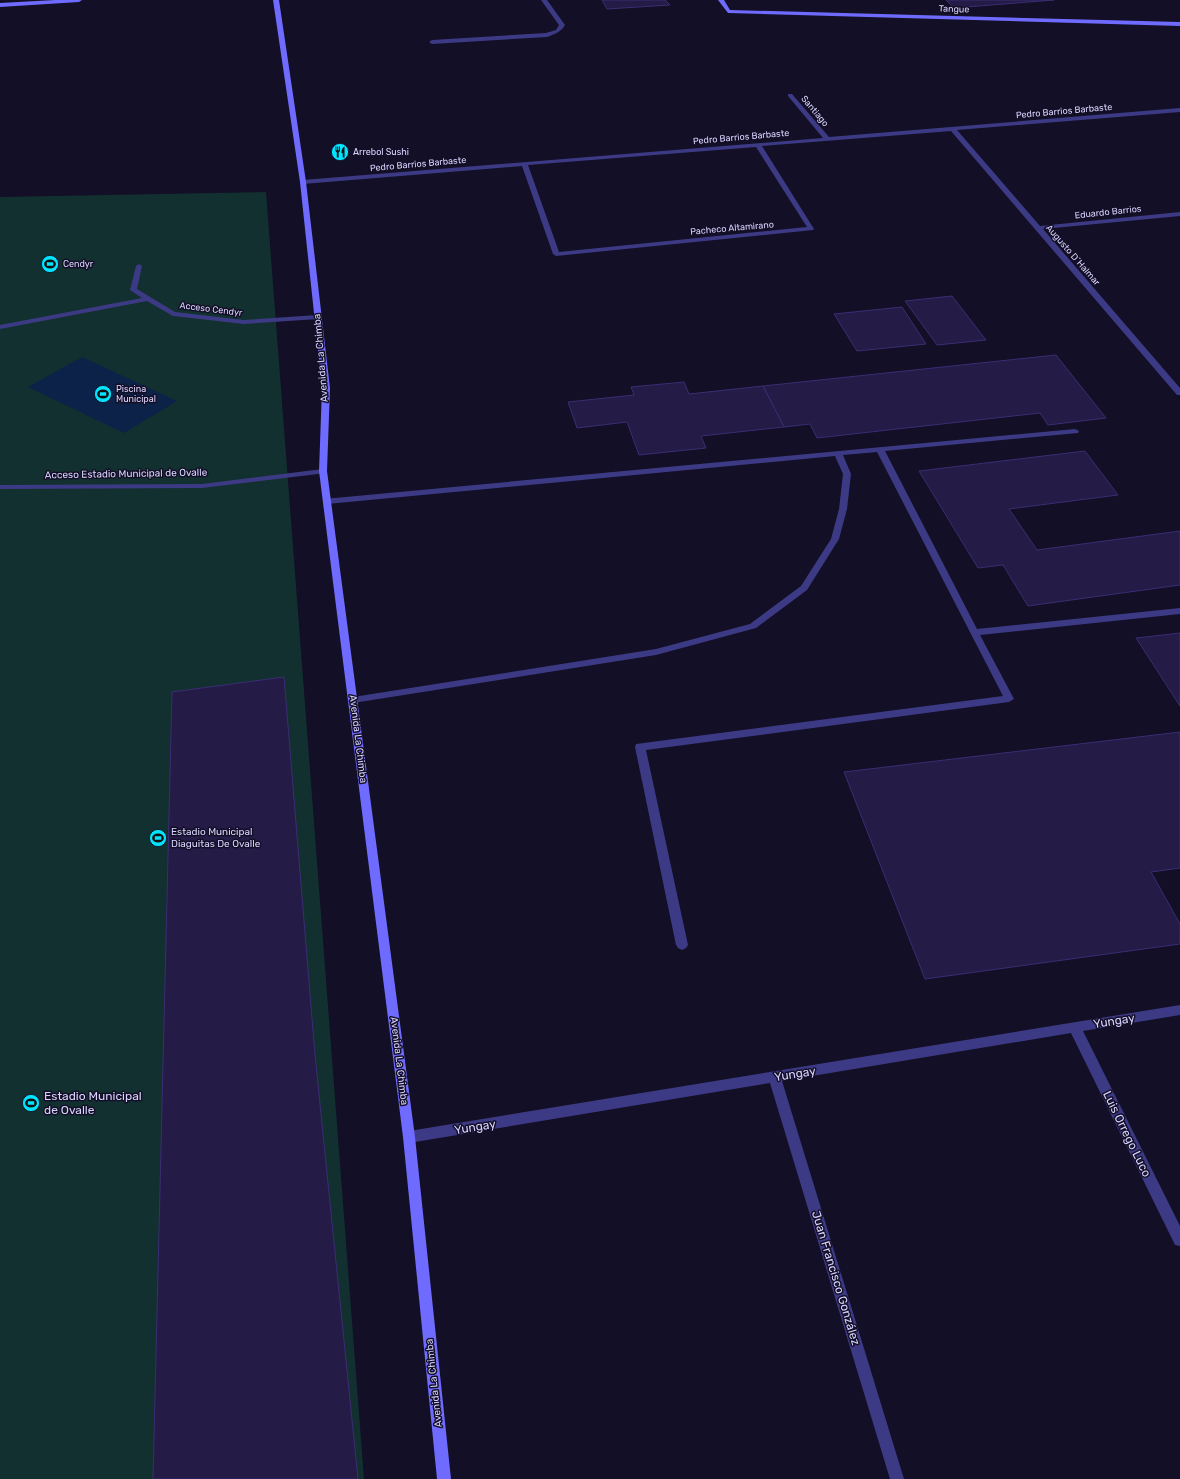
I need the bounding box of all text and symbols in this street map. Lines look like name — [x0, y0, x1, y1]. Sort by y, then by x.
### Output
street label: Tangue — [939, 3, 969, 15]
street label: Santiago — [799, 94, 831, 128]
street label: Pedro Barrios Barbaste — [1015, 102, 1113, 120]
street label: Pedro Barrios Barbaste — [692, 128, 790, 146]
restaurant icon: Arrebol Sushi — [330, 142, 350, 162]
place label: Arrebol Sushi — [353, 147, 409, 157]
street label: Pedro Barrios Barbaste — [369, 155, 467, 173]
street label: Eduardo Barrios — [1074, 203, 1142, 220]
street label: Pacheco Altamirano — [690, 219, 774, 237]
street label: Augusto D´Halmar — [1044, 223, 1102, 288]
sports icon: Cendyr — [40, 254, 60, 274]
place label: Cendyr — [63, 259, 94, 269]
street label: Acceso Cendyr — [179, 300, 244, 318]
street label: Avenida La Chimba — [311, 313, 331, 403]
sports icon: Piscina Municipal — [93, 384, 113, 404]
place label: Piscina Municipal — [116, 384, 156, 404]
street label: Acceso Estadio Municipal de Ovalle — [45, 467, 208, 481]
street label: Avenida La Chimba — [347, 694, 369, 784]
place label: Estadio Municipal Diaguitas De Ovalle — [171, 826, 261, 850]
sports icon: Estadio Municipal Diaguitas De Ovalle — [148, 828, 168, 848]
street label: Yungay — [1092, 1011, 1136, 1031]
street label: Avenida La Chimba — [388, 1016, 410, 1106]
street label: Yungay — [773, 1064, 817, 1084]
place label: Estadio Municipal de Ovalle — [44, 1089, 142, 1117]
street label: Luis Orrego Luco — [1100, 1089, 1154, 1179]
sports icon: Estadio Municipal de Ovalle — [21, 1093, 41, 1113]
street label: Yungay — [453, 1117, 497, 1137]
street label: Juan Francisco González — [809, 1209, 863, 1347]
street label: Avenida La Chimba — [423, 1338, 445, 1428]

